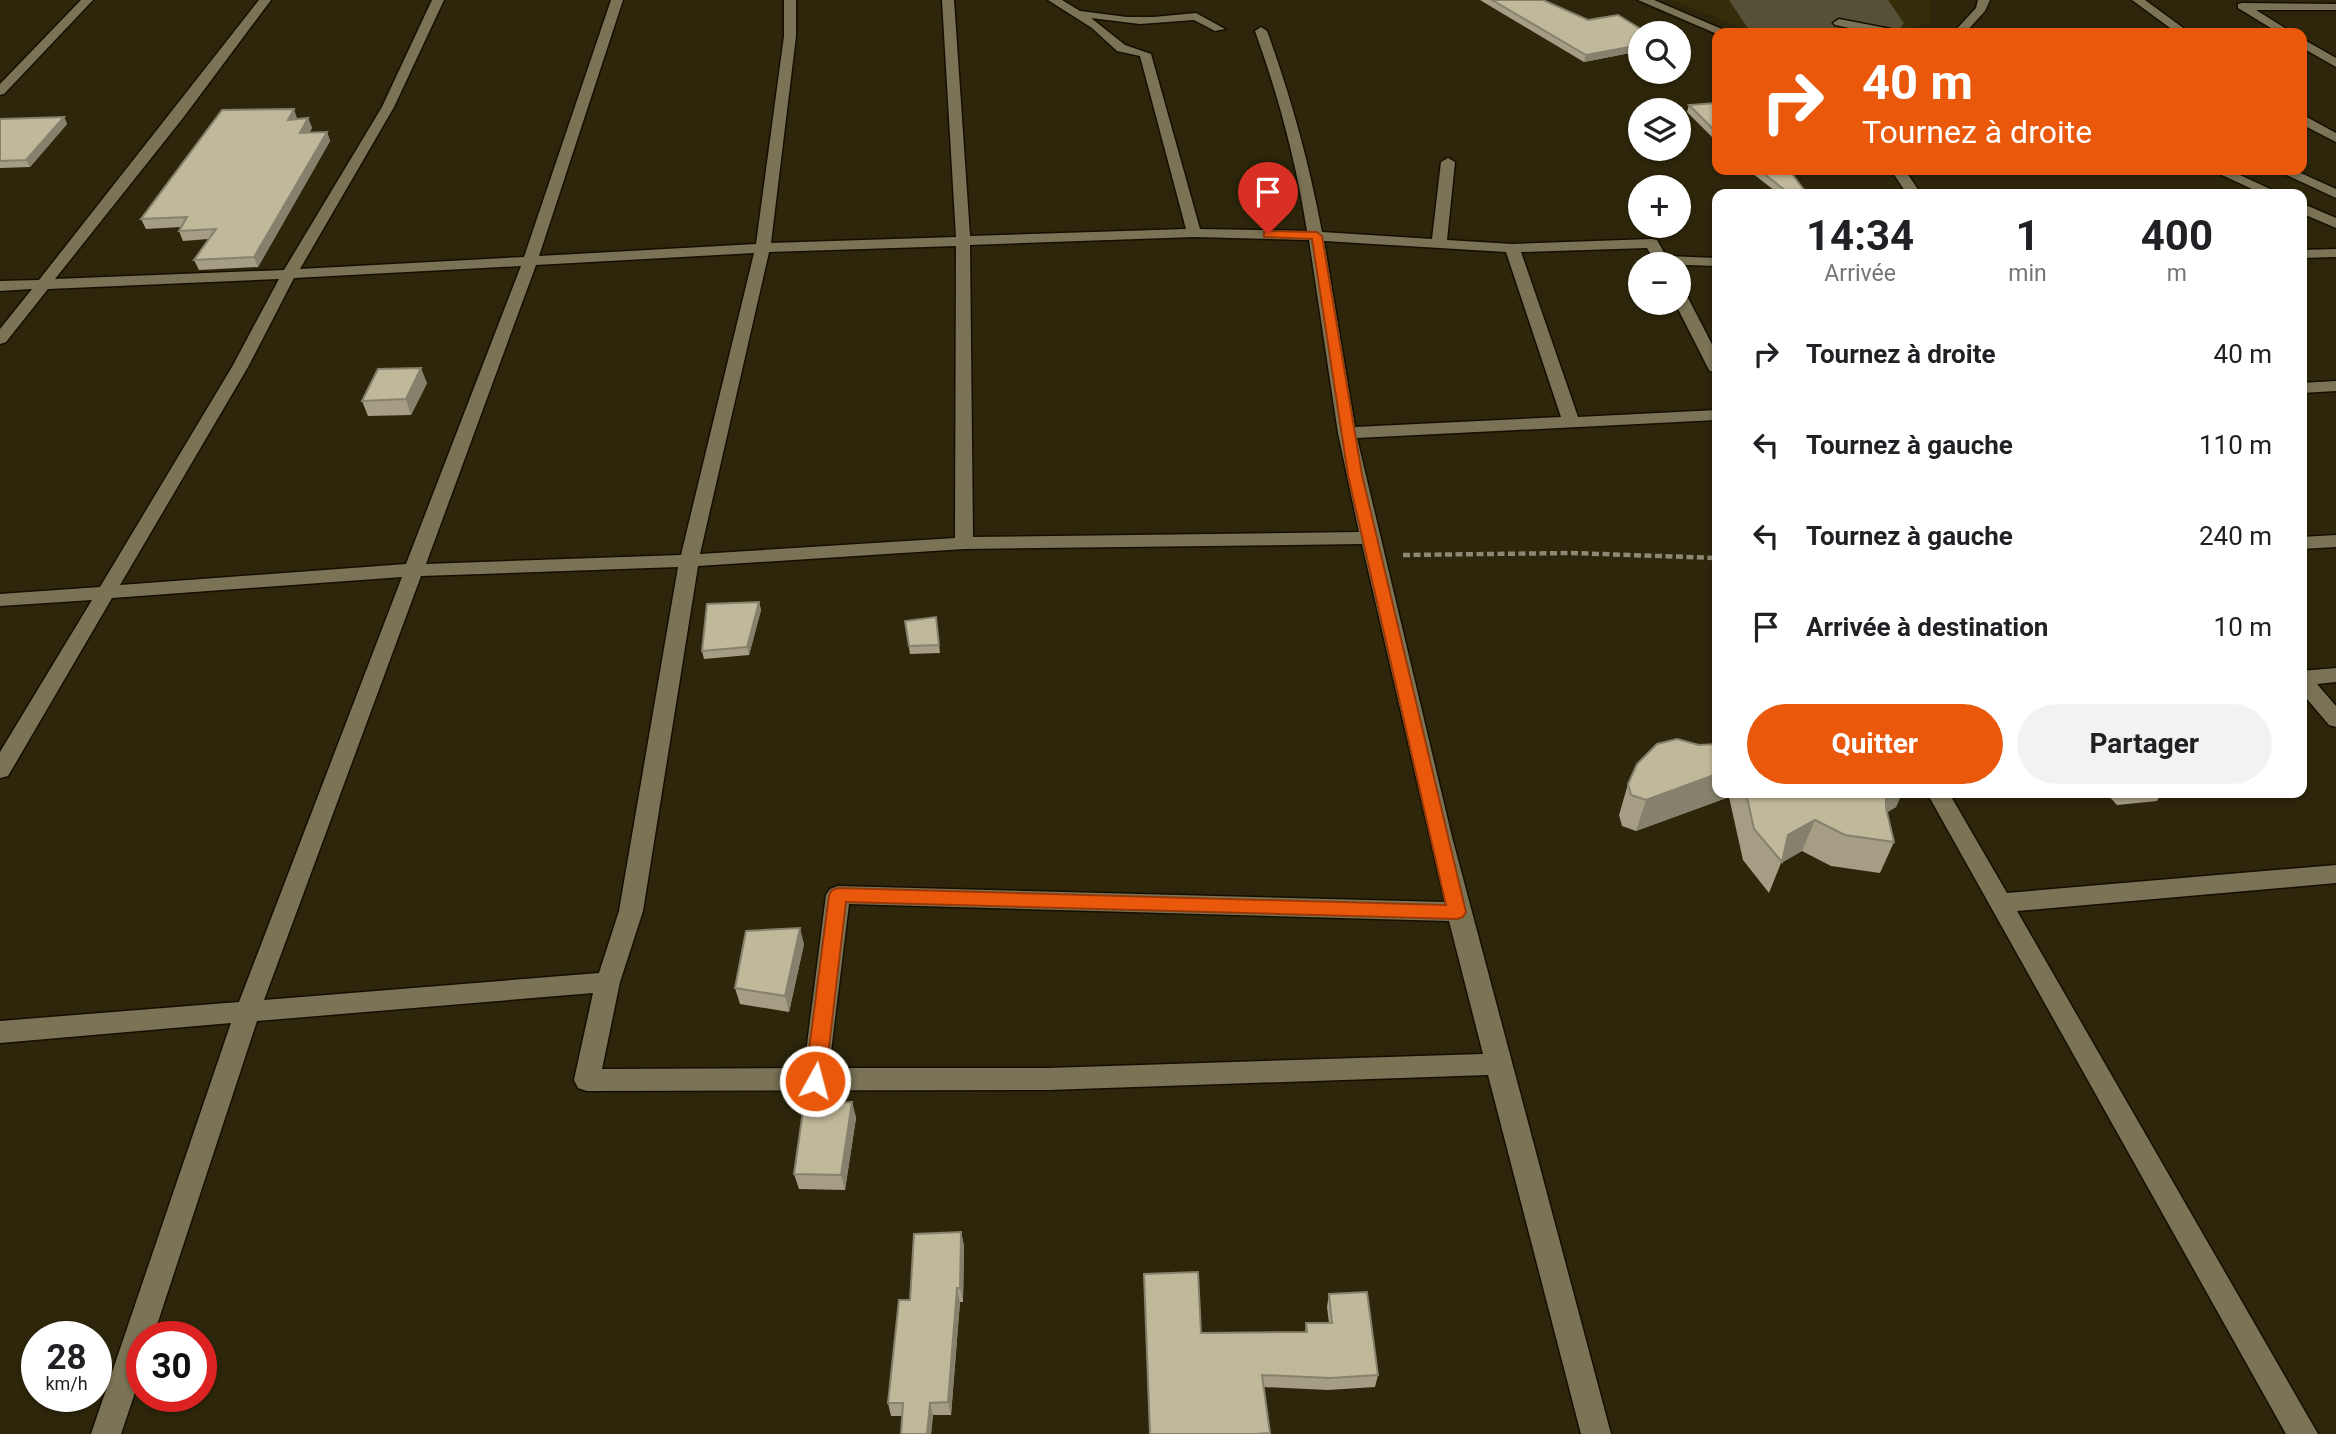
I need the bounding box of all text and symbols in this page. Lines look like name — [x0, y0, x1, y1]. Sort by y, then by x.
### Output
map controls — [1628, 21, 1691, 315]
button: search — [1628, 21, 1691, 84]
text: 40 m — [1862, 54, 1973, 111]
icon: right — [1747, 56, 1838, 147]
button: layers — [1628, 98, 1691, 161]
text: Tournez à droite — [1862, 113, 2092, 151]
pin — [1238, 162, 1298, 234]
icon: arrive — [1249, 173, 1287, 211]
button: + — [1628, 175, 1691, 238]
text: 14:34 — [1806, 211, 1914, 260]
text: 1 — [2015, 211, 2040, 260]
text: 400 — [2141, 211, 2213, 260]
button: − — [1628, 252, 1691, 315]
text: Arrivée — [1824, 260, 1896, 287]
text: min — [2008, 260, 2047, 287]
text: m — [2167, 260, 2187, 287]
icon: right — [1747, 335, 1785, 373]
text: Tournez à droite — [1806, 339, 1996, 369]
text: 40 m — [2214, 339, 2272, 369]
icon: left — [1747, 426, 1785, 464]
text: Tournez à gauche — [1806, 430, 2013, 460]
text: 110 m — [2199, 430, 2272, 460]
icon: left — [1747, 517, 1785, 555]
text: Tournez à gauche — [1806, 521, 2013, 551]
text: 240 m — [2199, 521, 2272, 551]
icon: arrive — [1747, 608, 1785, 646]
text: Arrivée à destination — [1806, 612, 2048, 642]
text: 10 m — [2214, 612, 2272, 642]
button: Quitter — [1747, 704, 2003, 784]
button: Partager — [2017, 704, 2272, 784]
position arrow — [778, 1044, 852, 1118]
speed limit sign: 30 — [126, 1321, 217, 1412]
text: 28 — [46, 1337, 87, 1378]
text: km/h — [45, 1373, 88, 1394]

